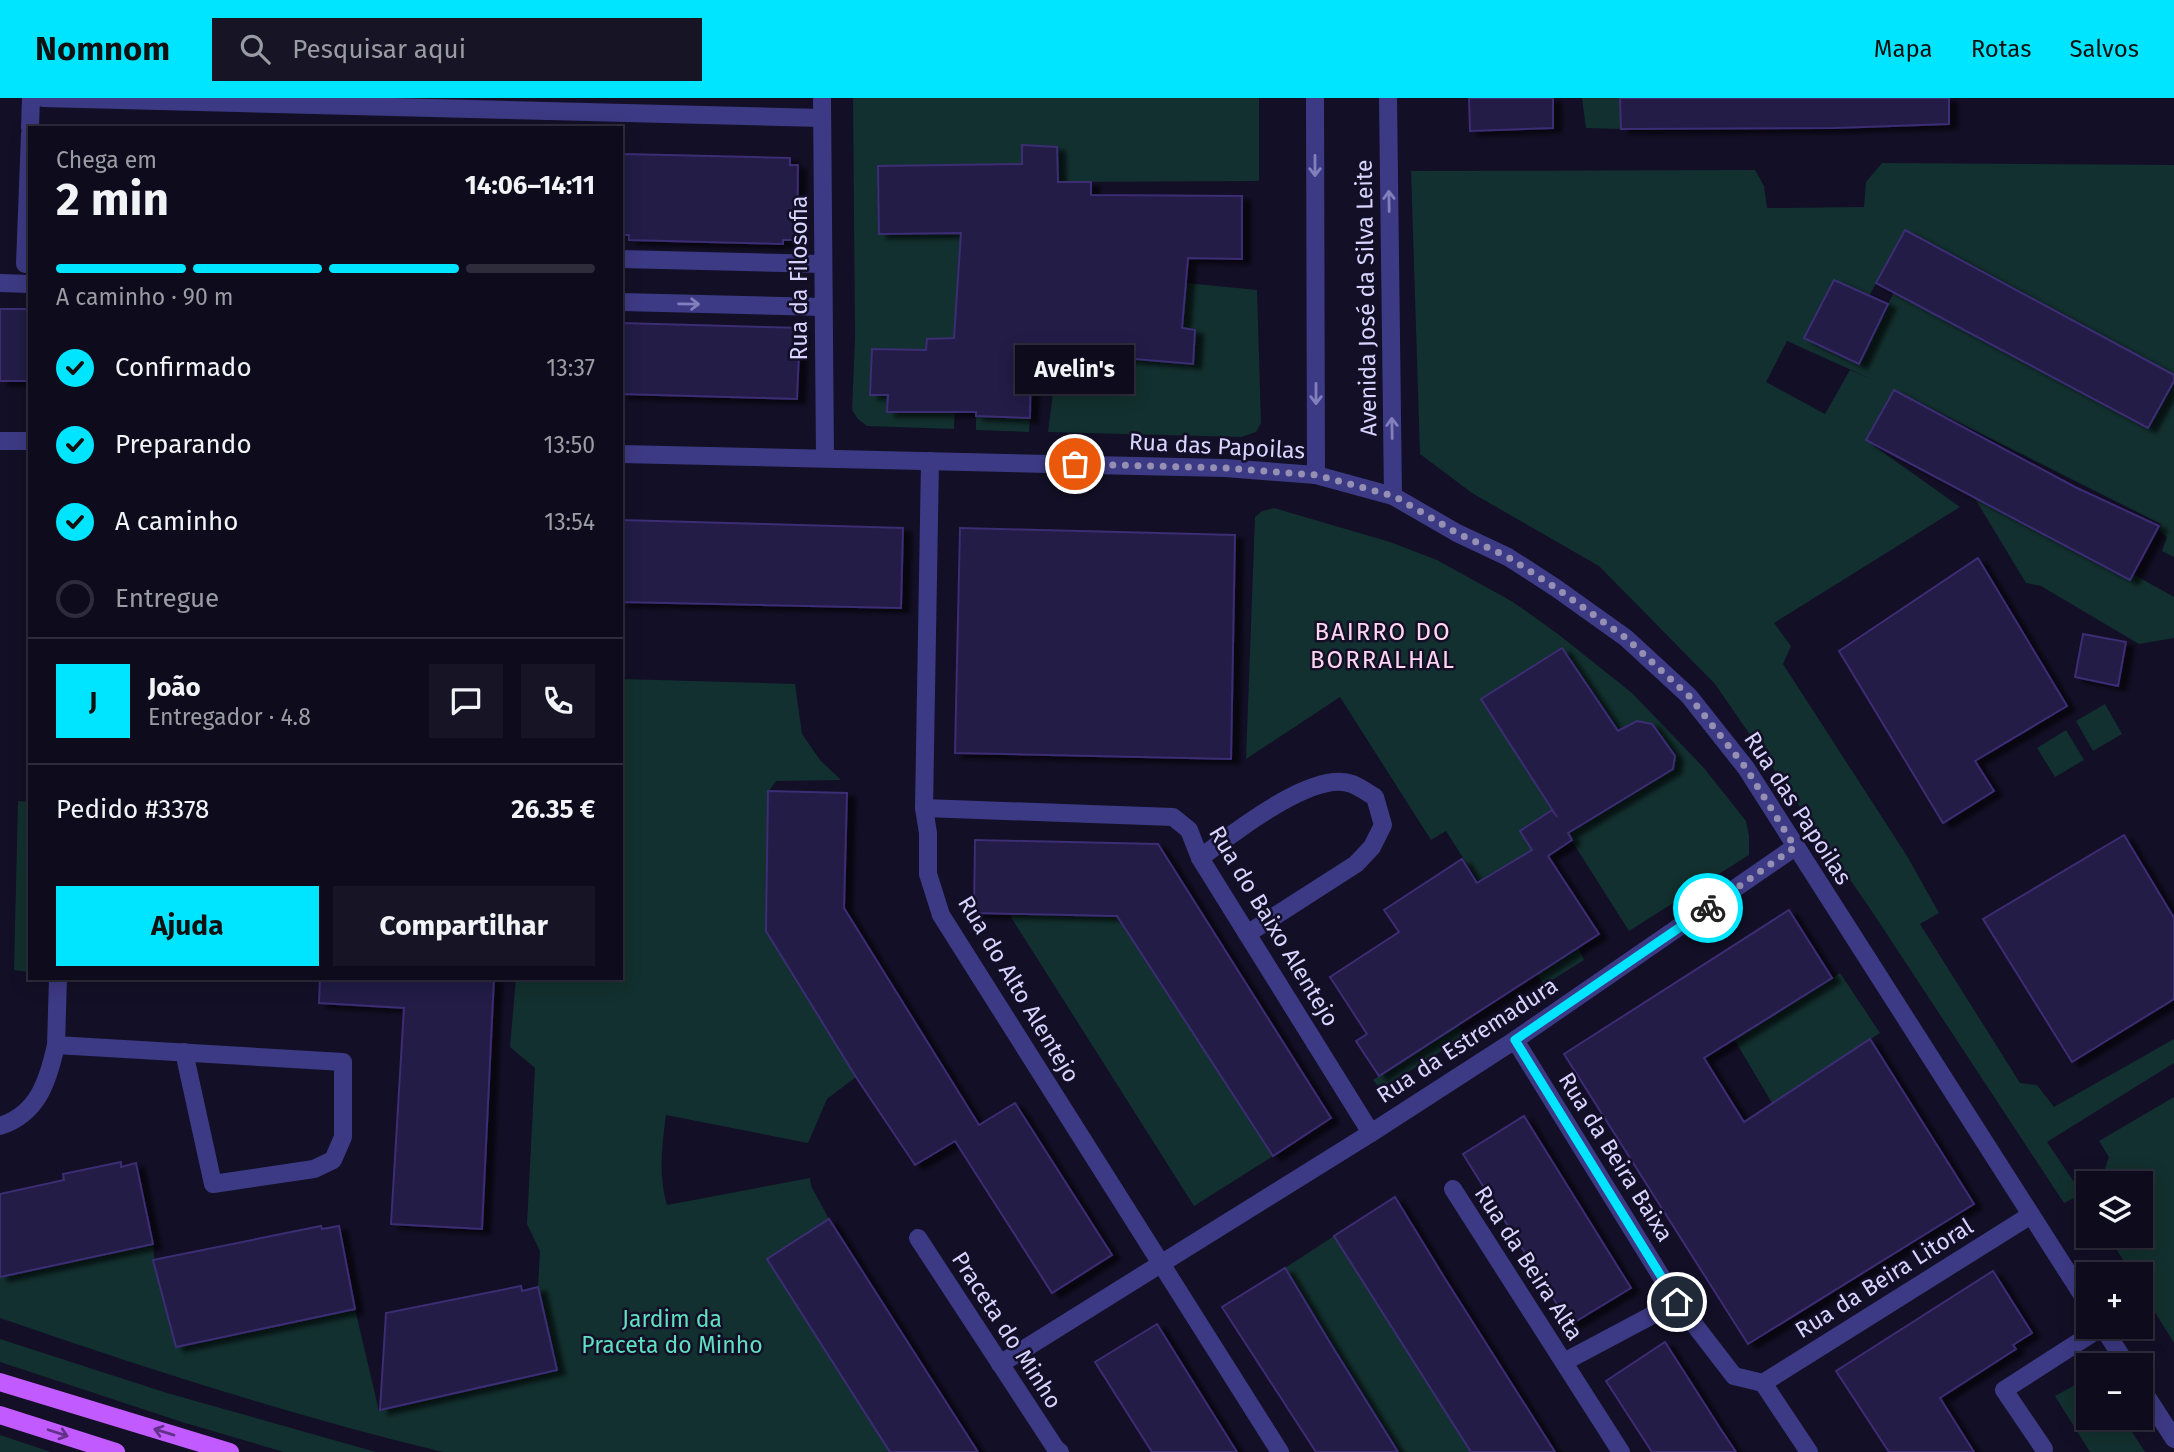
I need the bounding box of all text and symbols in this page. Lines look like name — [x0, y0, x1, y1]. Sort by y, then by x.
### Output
search box — [212, 18, 702, 81]
text: Nomnom — [35, 29, 170, 69]
icon: search — [236, 30, 274, 68]
text: Pesquisar aqui — [292, 34, 466, 65]
text: Mapa — [1874, 35, 1933, 63]
text: Rotas — [1971, 35, 2031, 63]
text: Salvos — [2069, 35, 2139, 63]
text: Chega em — [56, 146, 157, 174]
one-way arrow — [1308, 154, 1322, 177]
street label: Avenida José da Silva Leite — [1350, 159, 1382, 437]
text: 14:06–14:11 — [465, 170, 595, 201]
text: 2 min — [56, 172, 169, 227]
one-way arrow — [1382, 189, 1396, 212]
street label: Rua da Filosofia — [785, 195, 813, 361]
text: A caminho · 90 m — [56, 283, 234, 311]
one-way arrow — [678, 297, 701, 311]
callout: Avelin's — [1016, 345, 1134, 394]
icon: check — [56, 349, 94, 387]
text: Confirmado — [115, 352, 252, 383]
text: 13:37 — [546, 354, 595, 382]
text: Avelin's — [1034, 355, 1115, 383]
one-way arrow — [1309, 382, 1323, 405]
one-way arrow — [1385, 417, 1399, 440]
icon: check — [56, 426, 94, 464]
street label: Rua das Papoilas — [1128, 427, 1306, 465]
text: Preparando — [115, 429, 252, 460]
text: 13:50 — [544, 431, 595, 459]
pin — [1045, 434, 1105, 494]
icon: bag — [1056, 445, 1094, 483]
icon: check — [56, 503, 94, 541]
text: A caminho — [115, 506, 238, 537]
text: 13:54 — [544, 508, 595, 536]
text: Entregue — [115, 583, 219, 614]
district label: BAIRRO DO BORRALHAL — [1310, 618, 1456, 674]
button: chat — [429, 664, 503, 738]
button: phone — [521, 664, 595, 738]
text: João — [148, 672, 201, 703]
text: J — [89, 686, 97, 717]
text: Entregador · 4.8 — [148, 703, 311, 731]
street label: Rua das Papoilas — [1738, 726, 1858, 890]
text: Pedido #3378 — [56, 794, 209, 825]
text: 26.35 € — [511, 794, 595, 825]
street label: Rua do Baixo Alentejo — [1203, 821, 1345, 1031]
courier — [1673, 873, 1743, 943]
button: Ajuda — [56, 886, 319, 966]
button: Compartilhar — [333, 886, 595, 966]
icon: bike — [1689, 889, 1727, 927]
street label: Rua do Alto Alentejo — [952, 891, 1086, 1087]
street label: Rua da Estremadura — [1371, 971, 1563, 1109]
street label: Rua da Beira Baixa — [1553, 1067, 1679, 1247]
map controls — [2076, 1171, 2153, 1430]
button: layers — [2076, 1171, 2153, 1248]
street label: Rua da Beira Alta — [1469, 1181, 1589, 1345]
street label: Rua da Beira Litoral — [1790, 1212, 1978, 1344]
street label: Praceta do Minho — [946, 1246, 1068, 1414]
button: + — [2076, 1262, 2153, 1339]
pin — [1647, 1272, 1707, 1332]
icon: home — [1658, 1283, 1696, 1321]
park label: Jardim da Praceta do Minho — [581, 1305, 763, 1359]
button: − — [2076, 1353, 2153, 1430]
one-way arrow — [154, 1425, 176, 1438]
one-way arrow — [47, 1428, 69, 1441]

